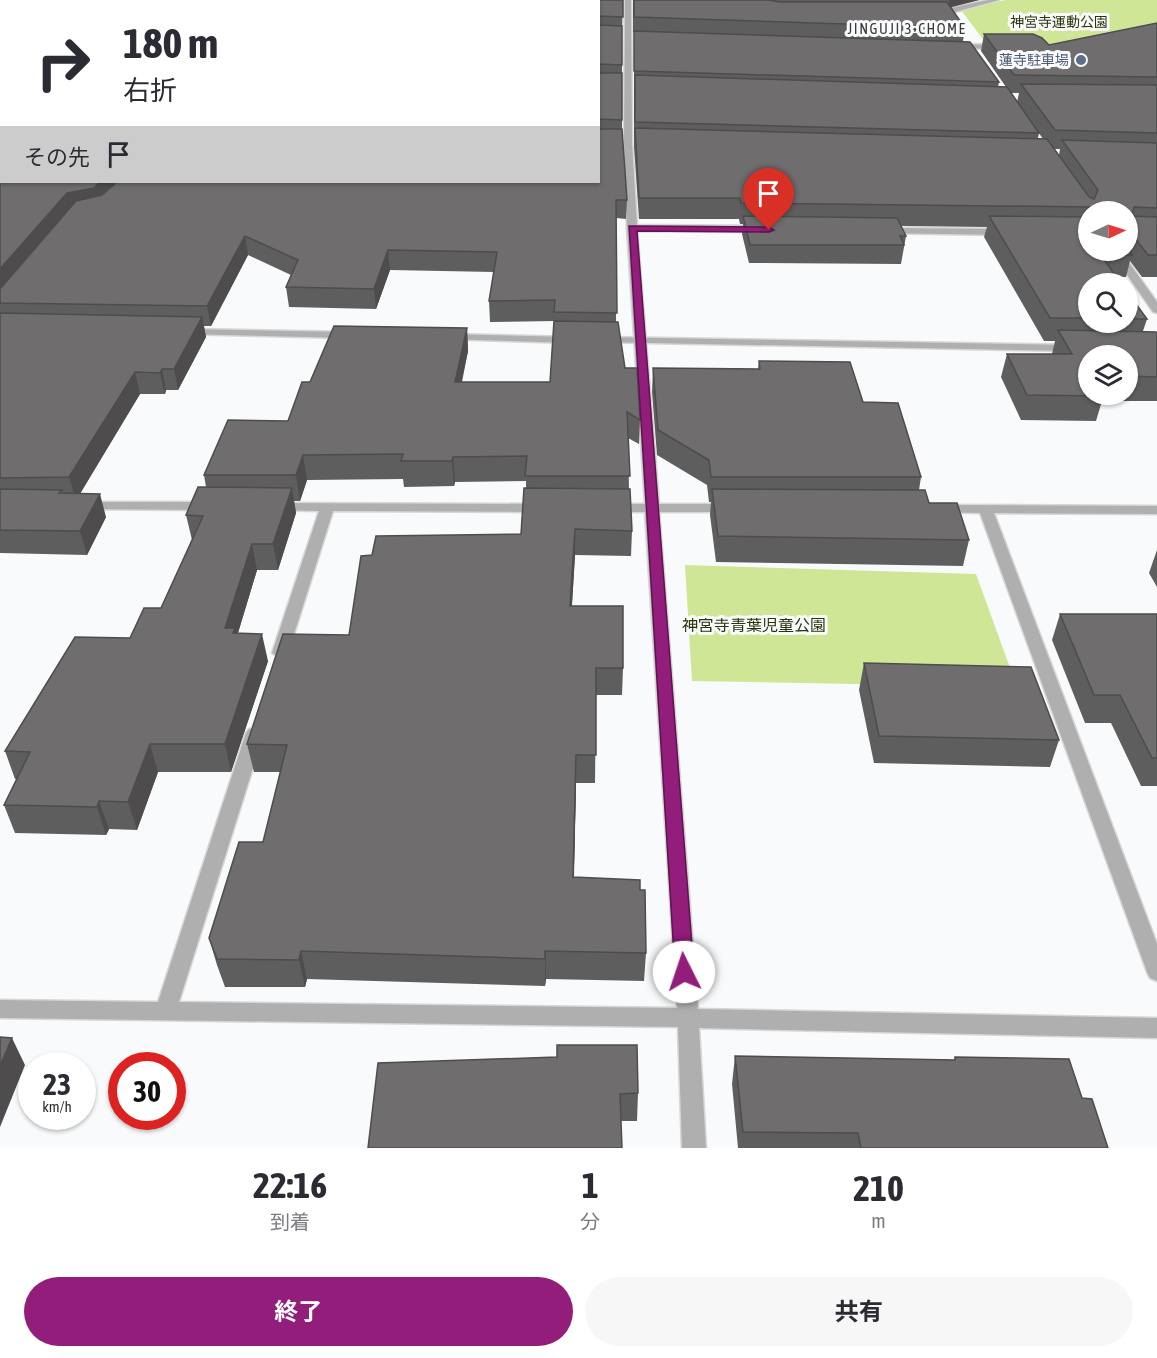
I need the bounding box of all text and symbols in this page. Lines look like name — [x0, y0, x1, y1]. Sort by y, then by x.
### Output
park label: 神宮寺運動公園 — [1010, 14, 1108, 30]
text: 180 m — [123, 19, 218, 67]
district label: JINGUJI 3-CHOME — [848, 20, 966, 37]
icon: right — [24, 24, 102, 102]
place label: 蓮寺駐車場 — [999, 52, 1069, 68]
marker: 蓮寺駐車場 — [1074, 53, 1088, 67]
text: 右折 — [123, 75, 177, 106]
icon: arrive — [102, 138, 135, 171]
text: その先 — [24, 144, 90, 170]
pin — [743, 168, 794, 230]
icon: arrive — [752, 177, 785, 210]
north arrow — [1078, 201, 1138, 261]
map controls — [1078, 201, 1138, 405]
button: search — [1078, 273, 1138, 333]
button: layers — [1078, 345, 1138, 405]
park label: 神宮寺青葉児童公園 — [682, 616, 826, 634]
position arrow — [652, 940, 716, 1004]
speed limit sign: 30 — [108, 1052, 186, 1130]
text: 23 — [43, 1067, 71, 1101]
text: km/h — [42, 1098, 72, 1115]
text: 22:16 — [253, 1164, 327, 1206]
text: 1 — [582, 1164, 599, 1206]
text: 210 — [853, 1167, 904, 1209]
text: m — [871, 1209, 886, 1232]
text: 到着 — [270, 1210, 310, 1233]
text: 分 — [580, 1210, 600, 1233]
button: 終了 — [24, 1277, 573, 1346]
button: 共有 — [585, 1277, 1133, 1346]

